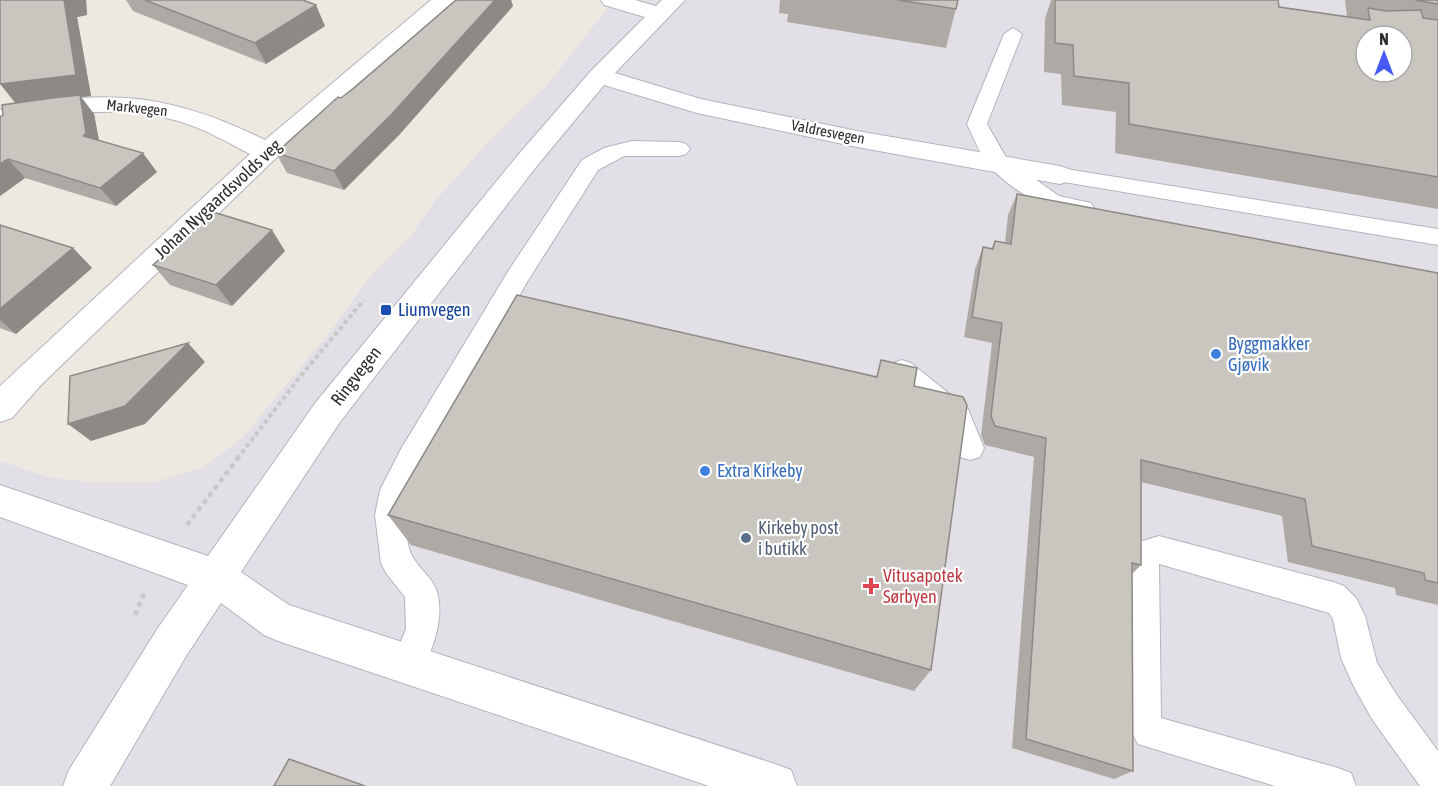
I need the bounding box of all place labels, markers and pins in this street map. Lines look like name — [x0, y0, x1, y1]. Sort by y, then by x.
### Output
place label: Liumvegen — [398, 299, 470, 320]
marker: Liumvegen — [379, 303, 393, 317]
place label: Byggmakker Gjøvik — [1228, 333, 1310, 375]
marker: Byggmakker Gjøvik — [1209, 347, 1223, 361]
place label: Extra Kirkeby — [717, 460, 803, 481]
marker: Extra Kirkeby — [698, 464, 712, 478]
place label: Kirkeby post i butikk — [758, 517, 839, 559]
marker: Kirkeby post i butikk — [739, 531, 753, 545]
place label: Vitusapotek Sørbyen — [883, 565, 963, 607]
marker: Vitusapotek Sørbyen — [864, 579, 878, 593]

